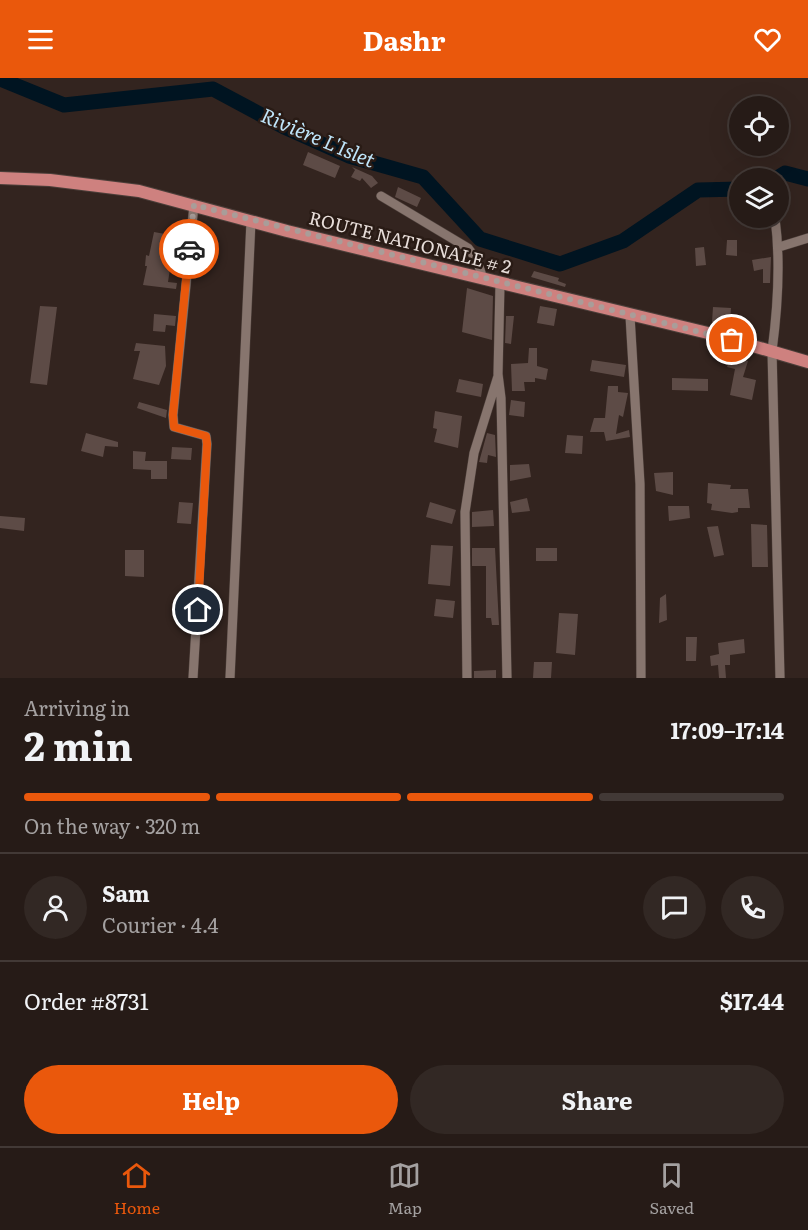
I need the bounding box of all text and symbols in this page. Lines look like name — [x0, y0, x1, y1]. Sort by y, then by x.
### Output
text: Dashr — [363, 19, 445, 59]
icon: menu — [24, 23, 57, 56]
icon: heart — [751, 23, 784, 56]
map controls — [729, 96, 789, 228]
button: locate — [729, 96, 789, 156]
water label: Rivière L'Islet — [257, 99, 381, 174]
button: layers — [729, 168, 789, 228]
street label: ROUTE NATIONALE # 2 — [306, 203, 514, 280]
courier — [159, 219, 219, 279]
icon: car — [173, 233, 206, 266]
pin — [706, 314, 757, 365]
icon: bag — [715, 323, 748, 356]
pin — [172, 584, 223, 635]
icon: home — [181, 593, 214, 626]
text: Arriving in — [24, 692, 130, 722]
text: 17:09–17:14 — [671, 713, 784, 746]
text: 2 min — [24, 715, 133, 773]
text: On the way · 320 m — [24, 810, 200, 840]
button: person — [24, 876, 87, 939]
text: Sam — [102, 876, 150, 909]
button: chat — [643, 876, 706, 939]
button: phone — [721, 876, 784, 939]
text: Courier · 4.4 — [102, 909, 219, 939]
text: Order #8731 — [24, 984, 149, 1017]
text: $17.44 — [720, 984, 784, 1017]
button: Help — [24, 1065, 398, 1134]
button: Share — [410, 1065, 784, 1134]
tab: Home — [114, 1159, 160, 1219]
tab: Map — [388, 1159, 422, 1219]
tab: Saved — [650, 1159, 694, 1219]

